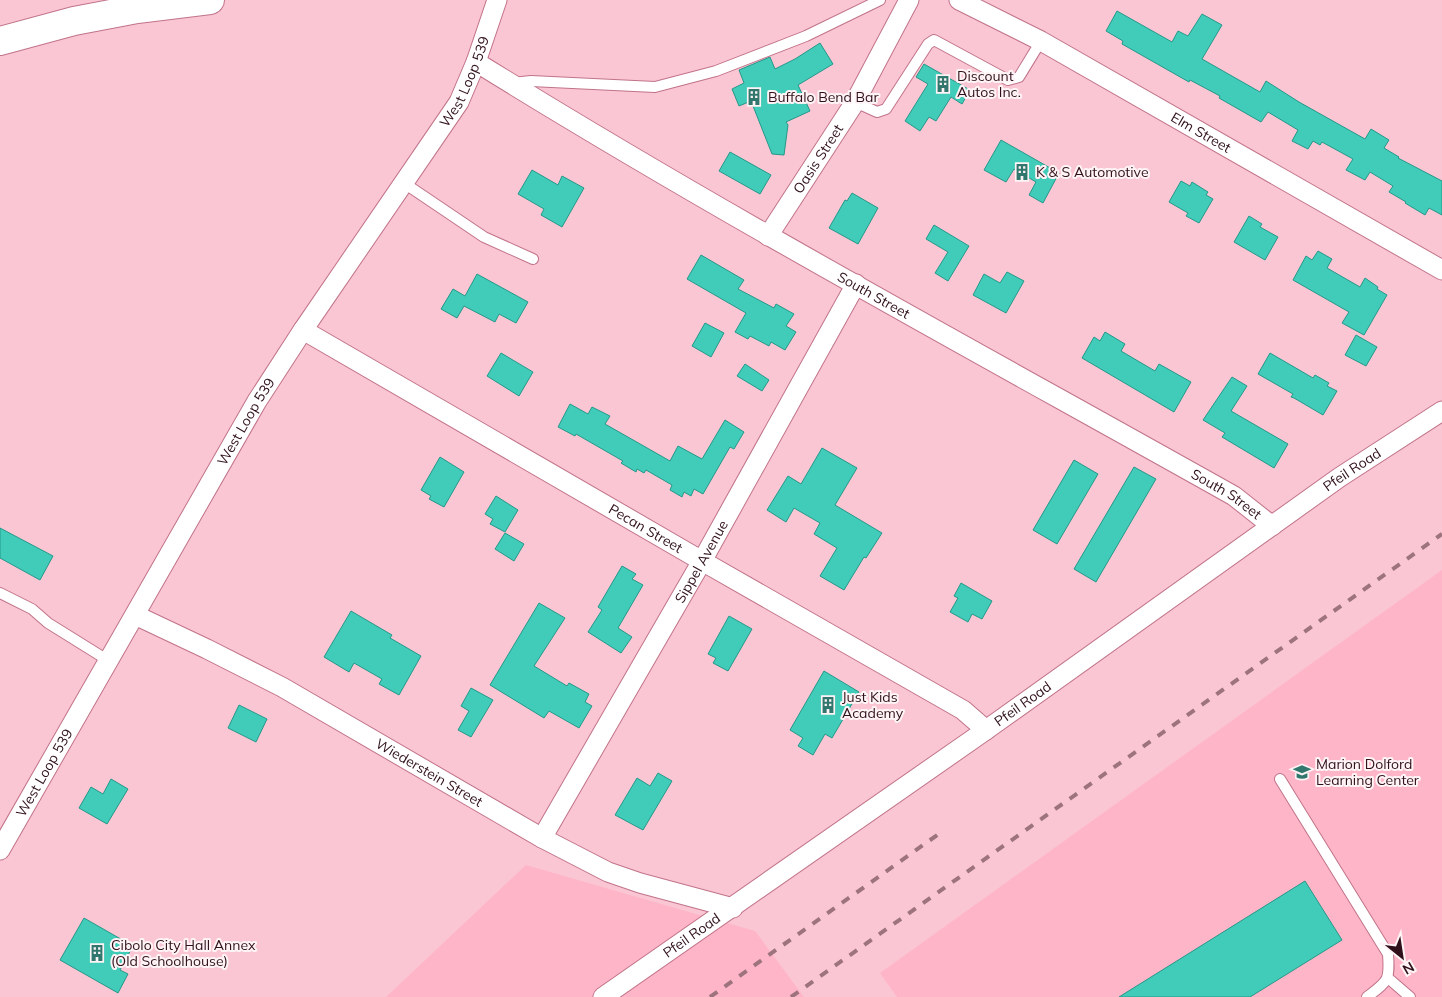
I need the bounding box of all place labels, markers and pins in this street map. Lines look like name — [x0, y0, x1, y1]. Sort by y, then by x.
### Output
place label: Discount Autos Inc. — [957, 67, 1021, 101]
building icon: Discount Autos Inc. — [933, 74, 953, 94]
building icon: Buffalo Bend Bar — [744, 87, 764, 107]
place label: Buffalo Bend Bar — [768, 88, 879, 106]
building icon: K & S Automotive — [1012, 162, 1032, 182]
place label: K & S Automotive — [1036, 163, 1149, 181]
place label: Just Kids Academy — [842, 688, 904, 722]
building icon: Just Kids Academy — [818, 695, 838, 715]
place label: Marion Dolford Learning Center — [1316, 755, 1420, 789]
school or university icon: Marion Dolford Learning Center — [1292, 762, 1312, 782]
place label: Cibolo City Hall Annex (Old Schoolhouse) — [111, 936, 256, 970]
building icon: Cibolo City Hall Annex (Old Schoolhouse) — [87, 943, 107, 963]

